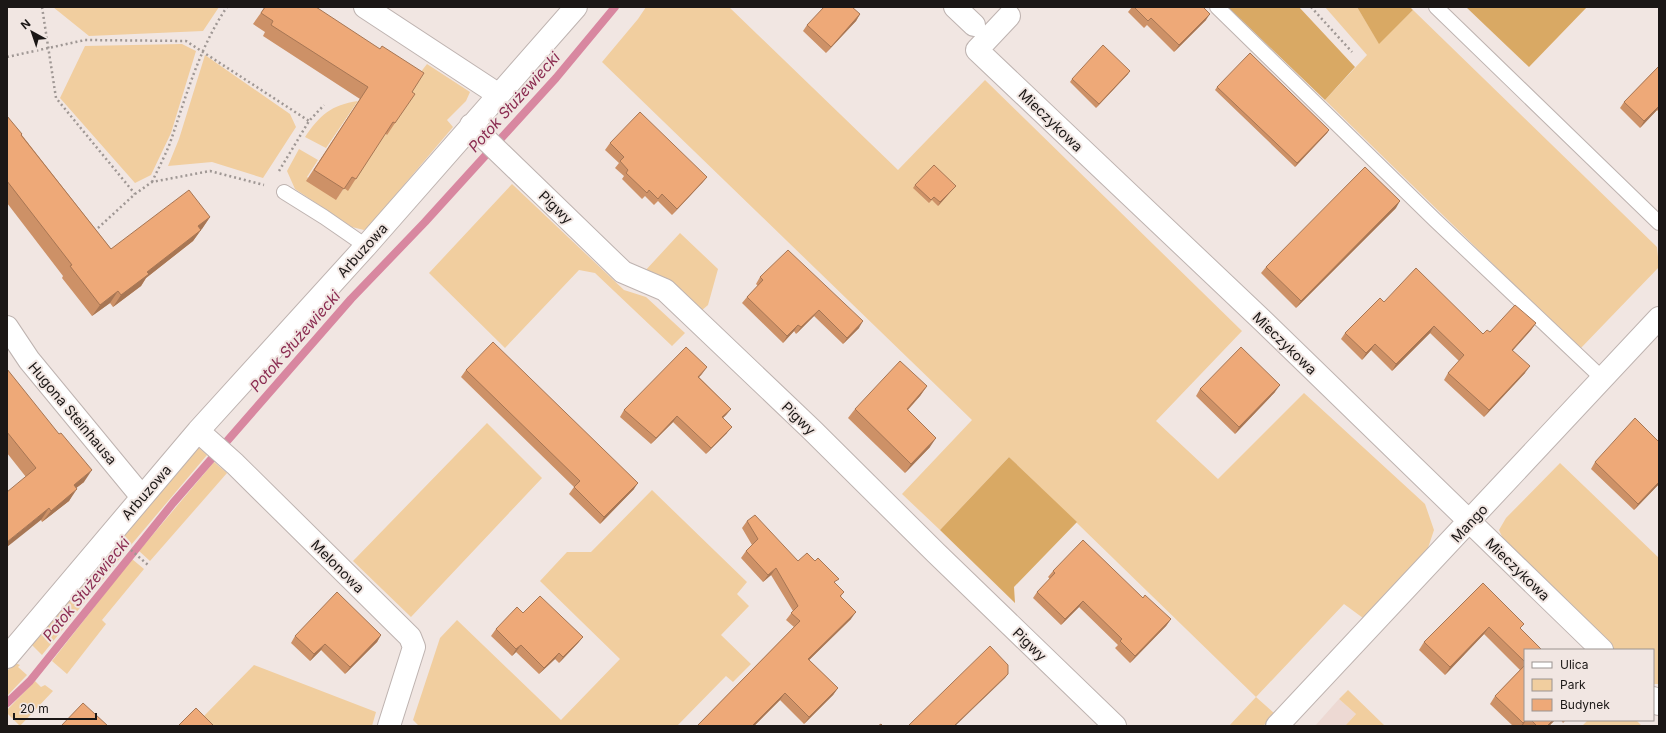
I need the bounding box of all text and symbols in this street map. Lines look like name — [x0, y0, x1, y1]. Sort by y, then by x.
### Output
north arrow — [12, 12, 52, 52]
text: N — [18, 16, 33, 32]
water label: Potok Służewiecki — [464, 48, 564, 156]
street label: Mieczykowa — [1015, 85, 1087, 155]
street label: Pigwy — [536, 187, 576, 227]
street label: Arbuzowa — [333, 219, 391, 281]
water label: Potok Służewiecki — [246, 286, 344, 396]
street label: Mieczykowa — [1249, 308, 1321, 378]
street label: Hugona Steinhausa — [25, 358, 121, 468]
street label: Pigwy — [779, 398, 819, 438]
street label: Arbuzowa — [118, 461, 174, 523]
street label: Mango — [1447, 500, 1491, 546]
water label: Potok Służewiecki — [38, 533, 134, 645]
street label: Mieczykowa — [1482, 534, 1554, 604]
street label: Melonowa — [308, 536, 368, 596]
street label: Pigwy — [1010, 624, 1050, 664]
legend — [1524, 649, 1654, 721]
text: Ulica — [1560, 657, 1588, 672]
text: Park — [1560, 677, 1586, 692]
scale bar — [14, 695, 96, 721]
text: Budynek — [1560, 697, 1610, 712]
text: 20 m — [20, 701, 49, 716]

